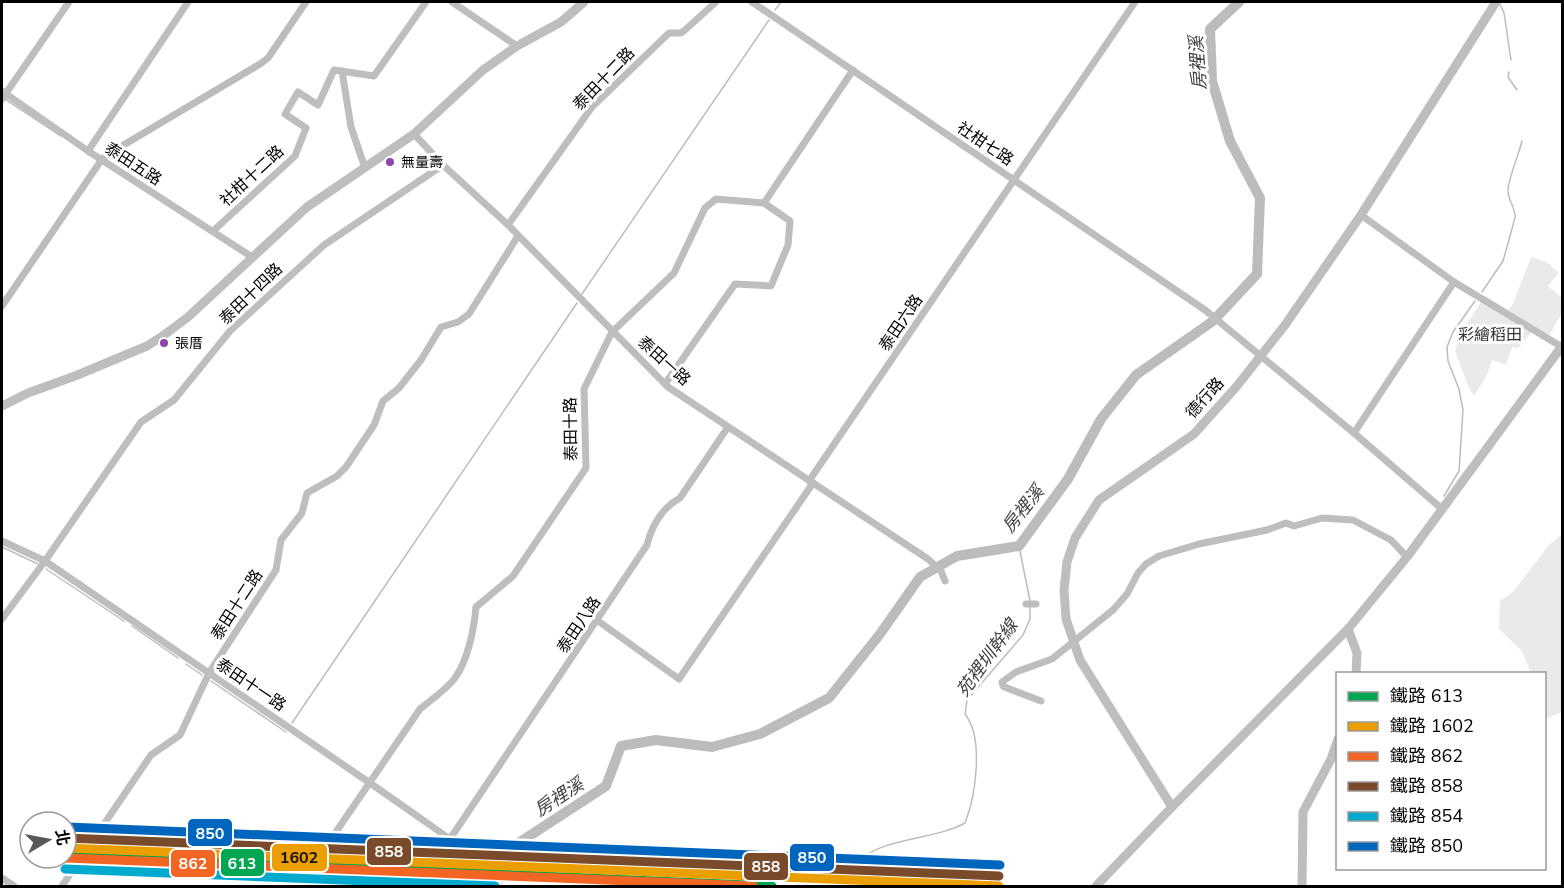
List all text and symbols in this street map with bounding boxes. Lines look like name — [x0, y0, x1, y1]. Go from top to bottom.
water label: 房裡溪 — [1184, 32, 1212, 91]
street label: 泰田十二路 — [568, 43, 640, 115]
street label: 社柑七路 — [952, 117, 1018, 171]
street label: 泰田五路 — [100, 137, 166, 191]
street label: 社柑十二路 — [215, 141, 289, 211]
place label: 無量壽 — [401, 153, 443, 172]
marker: 無量壽 — [384, 156, 396, 168]
street label: 泰田十四路 — [215, 258, 287, 330]
street label: 泰田六路 — [874, 290, 928, 356]
park label: 彩繪稻田 — [1458, 324, 1522, 346]
street label: 泰田一路 — [633, 331, 695, 391]
place label: 張厝 — [175, 334, 203, 353]
marker: 張厝 — [158, 337, 170, 349]
street label: 德行路 — [1181, 373, 1229, 423]
street label: 泰田十路 — [559, 397, 583, 461]
water label: 房裡溪 — [997, 478, 1051, 538]
street label: 泰田十二路 — [206, 565, 268, 645]
street label: 泰田八路 — [552, 592, 606, 658]
water label: 苑裡圳幹線 — [951, 613, 1024, 701]
street label: 泰田十一路 — [212, 654, 290, 716]
legend — [1336, 672, 1546, 870]
text: 鐵路 613 — [1390, 684, 1463, 708]
text: 鐵路 1602 — [1390, 714, 1474, 738]
text: 鐵路 862 — [1390, 744, 1463, 768]
water label: 房裡溪 — [530, 771, 591, 822]
text: 鐵路 858 — [1390, 774, 1463, 798]
text: 鐵路 854 — [1390, 804, 1463, 828]
north arrow — [18, 810, 78, 870]
line badge: 850 — [187, 818, 233, 847]
text: 850 — [196, 823, 224, 845]
text: 北 — [50, 828, 74, 847]
text: 鐵路 850 — [1390, 834, 1463, 858]
line badge: 858 — [366, 837, 412, 866]
text: 858 — [375, 841, 403, 863]
line badge: 1602 — [271, 843, 328, 872]
line badge: 850 — [789, 843, 835, 872]
text: 1602 — [280, 847, 318, 869]
text: 850 — [798, 847, 826, 869]
line badge: 613 — [220, 848, 265, 877]
line badge: 862 — [170, 849, 216, 878]
line badge: 858 — [743, 852, 789, 881]
text: 862 — [179, 853, 207, 875]
text: 613 — [228, 853, 256, 875]
text: 858 — [752, 856, 780, 878]

